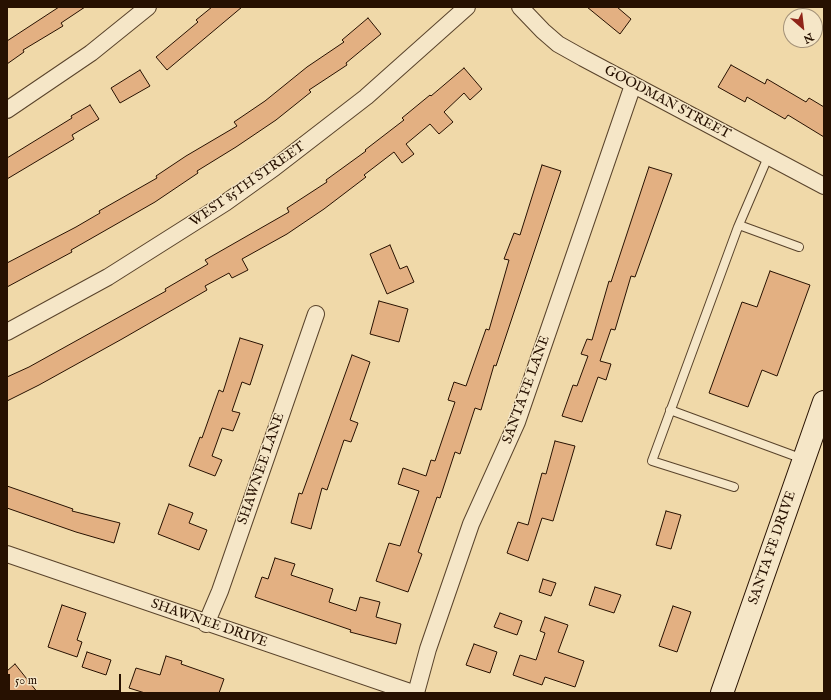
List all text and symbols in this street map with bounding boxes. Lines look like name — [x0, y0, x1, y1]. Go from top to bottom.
north arrow — [783, 8, 823, 48]
text: N — [801, 29, 816, 46]
street label: GOODMAN STREET — [601, 63, 733, 143]
street label: WEST 85TH STREET — [187, 139, 309, 231]
street label: SANTA FE LANE — [500, 334, 554, 446]
street label: SHAWNEE LANE — [235, 411, 289, 527]
street label: SANTA FE DRIVE — [746, 489, 800, 607]
street label: SHAWNEE DRIVE — [148, 596, 270, 652]
scale bar — [10, 666, 123, 692]
text: 50 m — [15, 673, 37, 688]

